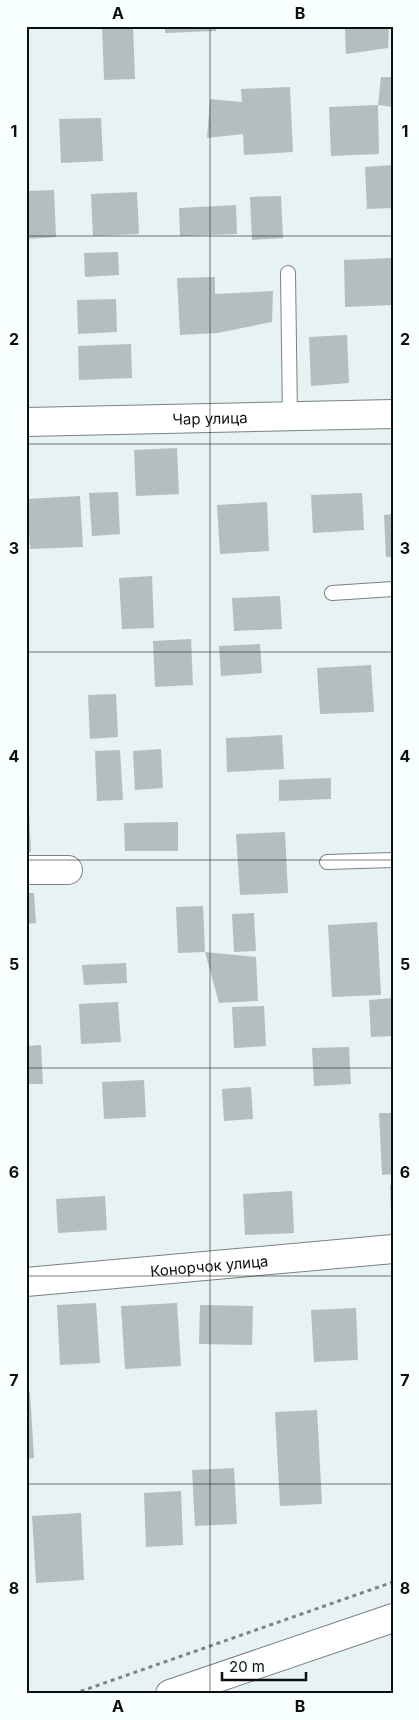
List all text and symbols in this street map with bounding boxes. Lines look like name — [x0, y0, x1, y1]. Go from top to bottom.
text: A — [112, 3, 124, 23]
text: B — [295, 3, 305, 23]
text: 1 — [11, 121, 17, 141]
text: 1 — [402, 121, 408, 141]
text: 2 — [9, 329, 19, 349]
text: 2 — [400, 329, 410, 349]
street label: Чар улица — [172, 408, 248, 428]
text: 3 — [9, 538, 19, 558]
text: 3 — [400, 538, 410, 558]
text: 4 — [9, 746, 20, 766]
text: 4 — [400, 746, 411, 766]
text: 5 — [9, 954, 19, 974]
text: 5 — [400, 954, 410, 974]
text: 6 — [9, 1162, 19, 1182]
text: 6 — [400, 1162, 410, 1182]
street label: Конорчок улица — [149, 1251, 269, 1280]
text: 7 — [9, 1370, 19, 1390]
text: 7 — [400, 1370, 410, 1390]
text: 8 — [9, 1578, 19, 1598]
text: 8 — [400, 1578, 410, 1598]
scale bar — [222, 1650, 305, 1682]
text: 20 m — [229, 1657, 265, 1676]
text: A — [112, 1696, 124, 1716]
text: B — [295, 1696, 305, 1716]

